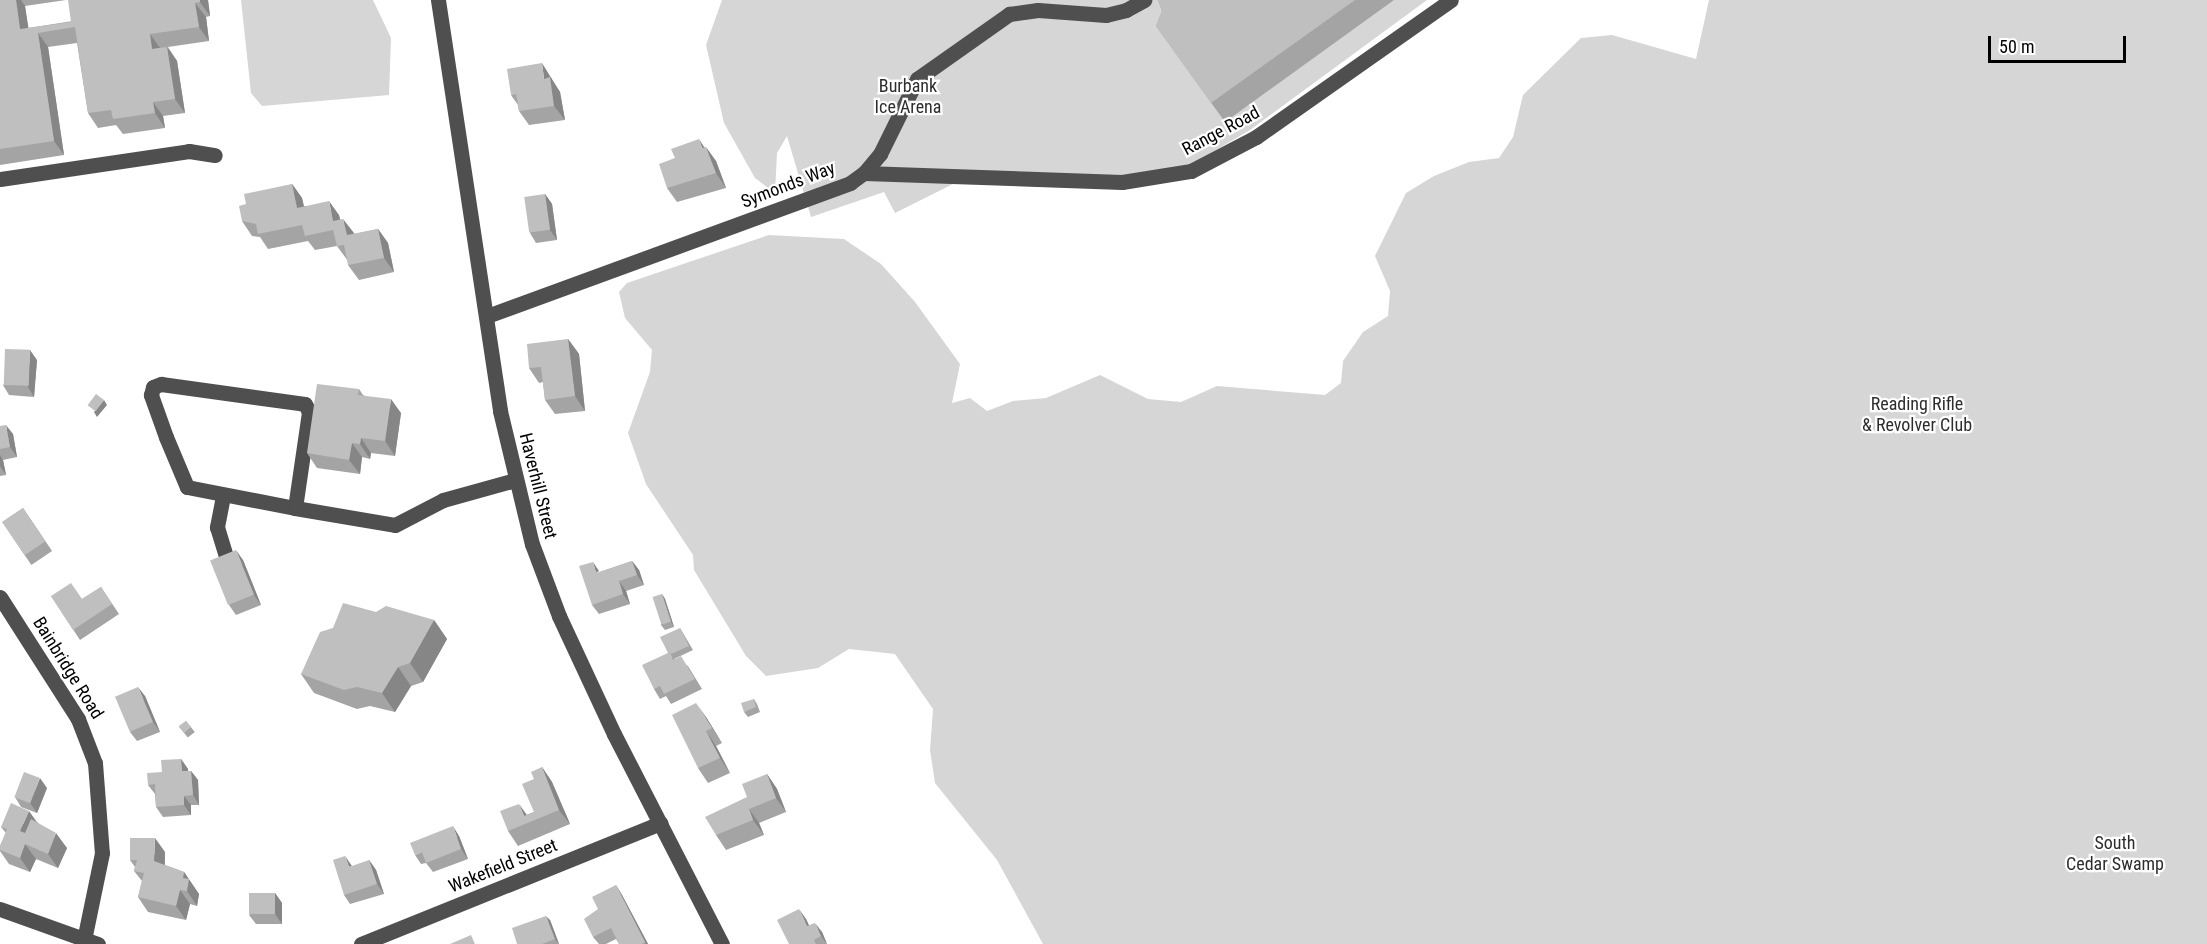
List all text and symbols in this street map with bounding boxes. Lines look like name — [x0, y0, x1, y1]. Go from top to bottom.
scale bar — [1991, 24, 2129, 62]
text: 50 m — [1999, 36, 2034, 57]
park label: Burbank Ice Arena — [875, 76, 941, 118]
street label: Range Road — [1179, 102, 1263, 160]
street label: Symonds Way — [738, 157, 838, 213]
park label: Reading Rifle & Revolver Club — [1862, 394, 1972, 436]
street label: Haverhill Street — [514, 431, 562, 541]
street label: Bainbridge Road — [28, 613, 108, 723]
park label: South Cedar Swamp — [2066, 833, 2164, 876]
street label: Wakefield Street — [446, 834, 560, 898]

